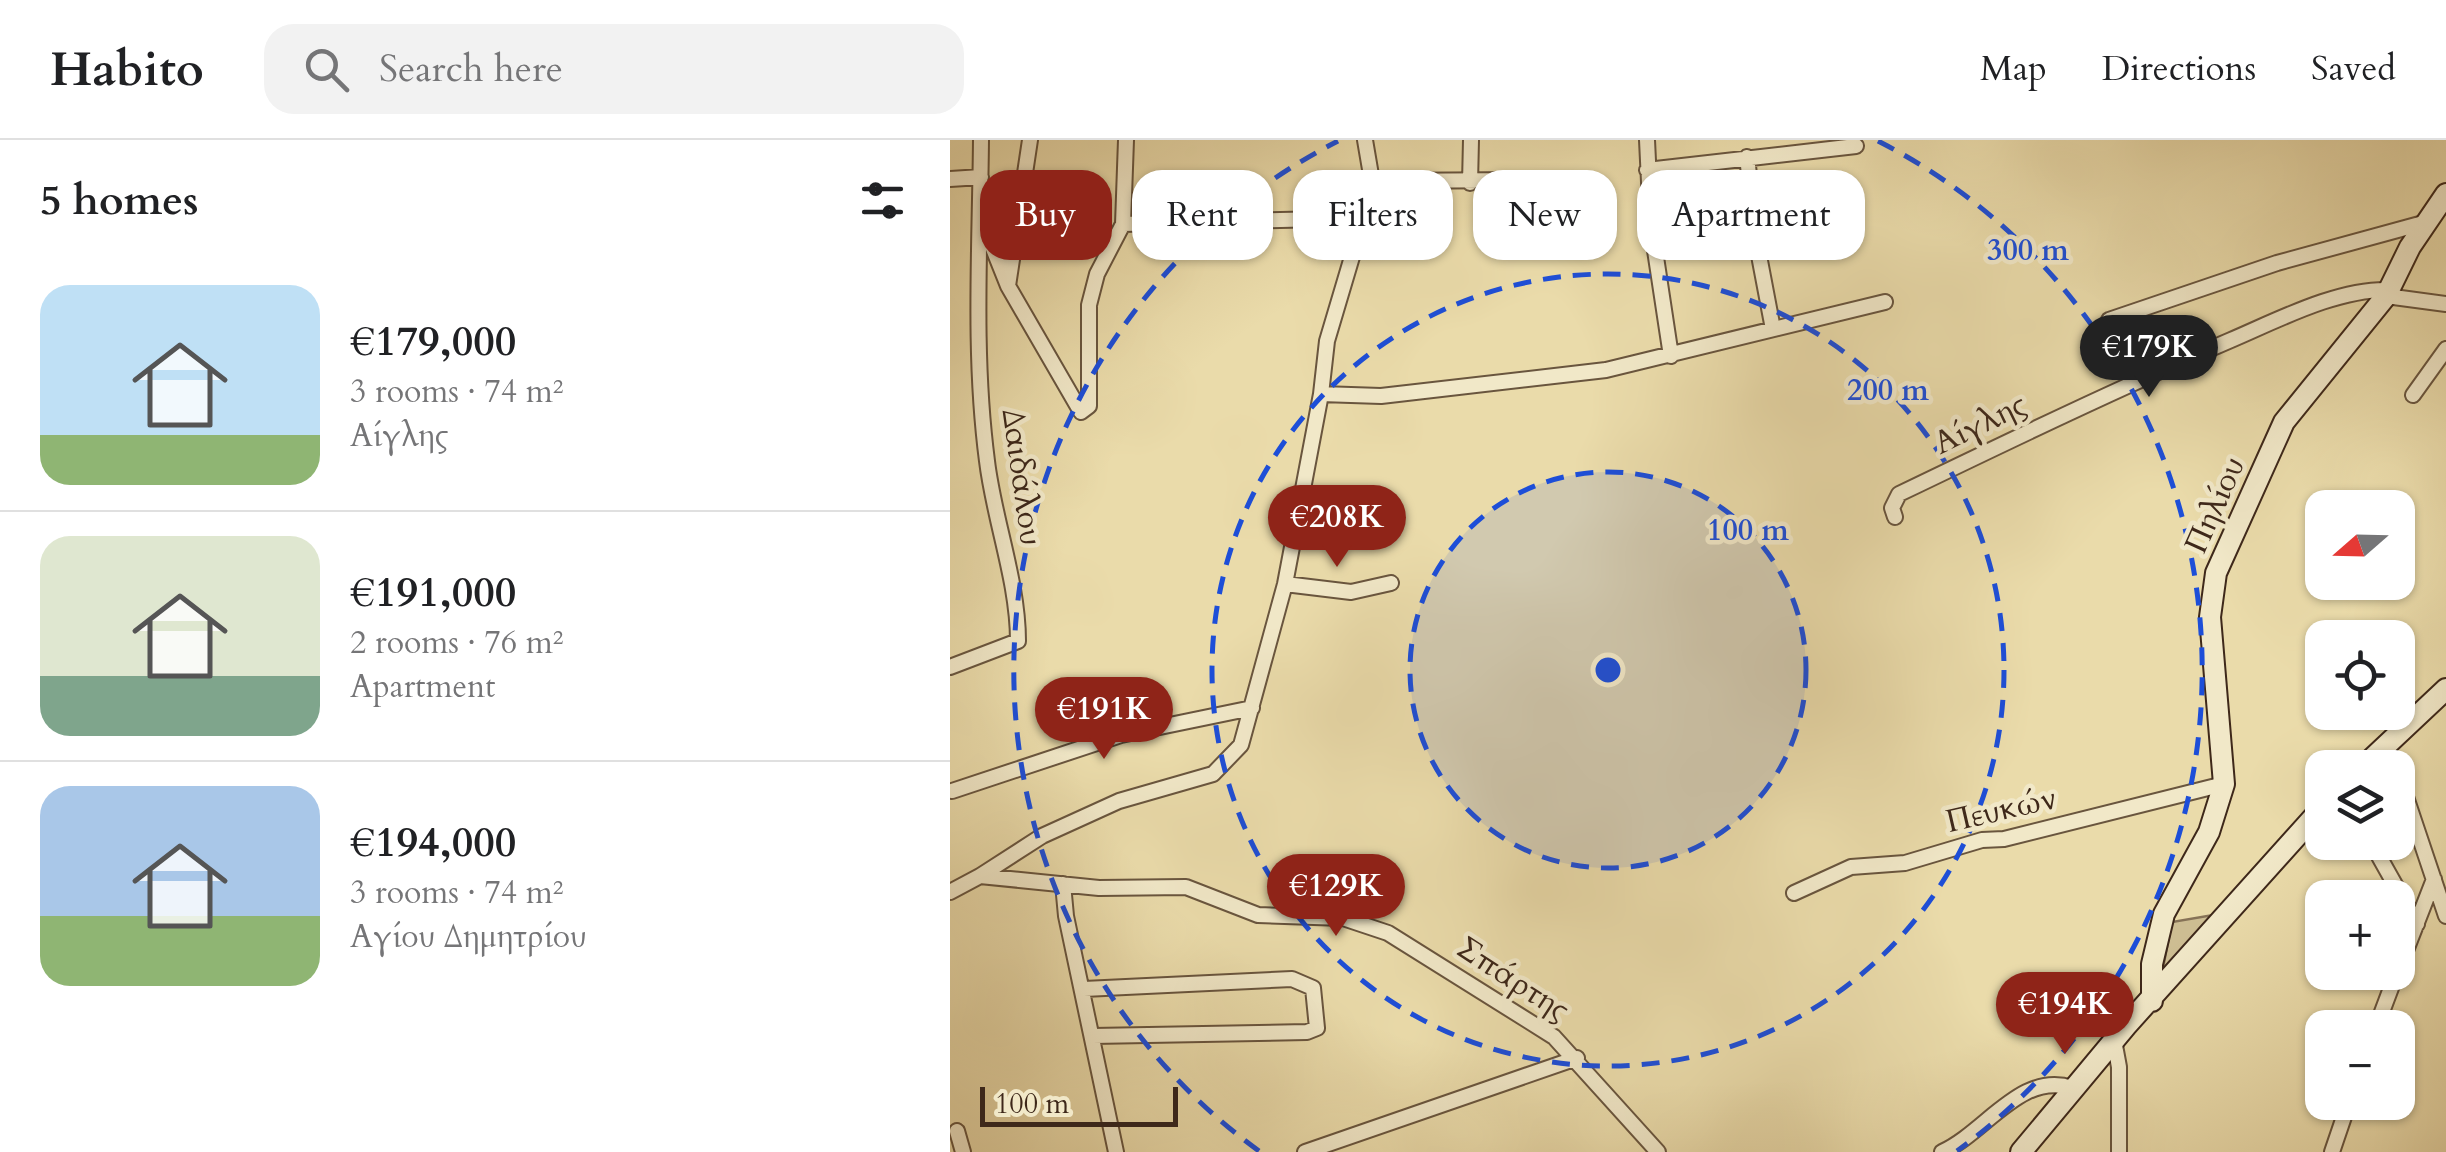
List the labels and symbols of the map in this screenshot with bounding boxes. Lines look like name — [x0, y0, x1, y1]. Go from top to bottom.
text: 300 m — [1987, 230, 2069, 271]
pin: €179K — [2079, 315, 2219, 400]
text: 200 m — [1847, 370, 1929, 411]
street label: Αίγλης — [1926, 383, 2034, 465]
street label: Δαιδάλου — [991, 406, 1053, 548]
street label: Πηλίου — [2174, 450, 2256, 560]
pin: €208K — [1267, 485, 1407, 570]
north arrow — [2305, 490, 2415, 600]
text: 100 m — [1707, 510, 1789, 551]
centre of rings — [1590, 652, 1626, 688]
pin: €191K — [1034, 677, 1174, 762]
street label: Πευκών — [1941, 776, 2061, 844]
pin: €129K — [1266, 854, 1406, 939]
street label: Σπάρτης — [1448, 926, 1578, 1032]
pin: €194K — [1995, 972, 2135, 1057]
scale bar — [980, 1082, 1178, 1126]

